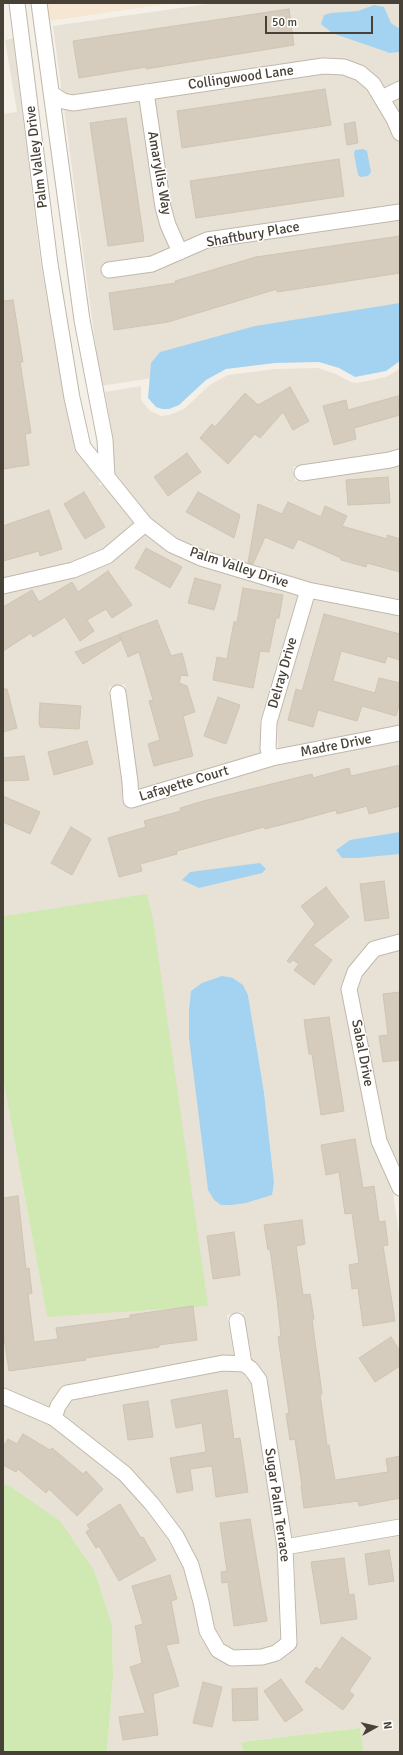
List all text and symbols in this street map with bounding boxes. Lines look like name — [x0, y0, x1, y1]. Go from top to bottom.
scale bar — [267, 8, 375, 34]
text: 50 m — [272, 15, 297, 30]
street label: Collingwood Lane — [187, 62, 295, 94]
street label: Palm Valley Drive — [22, 105, 52, 209]
street label: Amaryllis Way — [143, 130, 175, 216]
street label: Shaftbury Place — [205, 219, 301, 251]
street label: Palm Valley Drive — [187, 544, 291, 592]
street label: Delray Drive — [265, 636, 301, 710]
street label: Madre Drive — [299, 731, 373, 761]
street label: Lafayette Court — [137, 762, 231, 806]
street label: Sabal Drive — [347, 1018, 377, 1088]
street label: Sugar Palm Terrace — [261, 1447, 293, 1563]
north arrow — [355, 1707, 395, 1747]
text: N — [380, 1721, 394, 1730]

